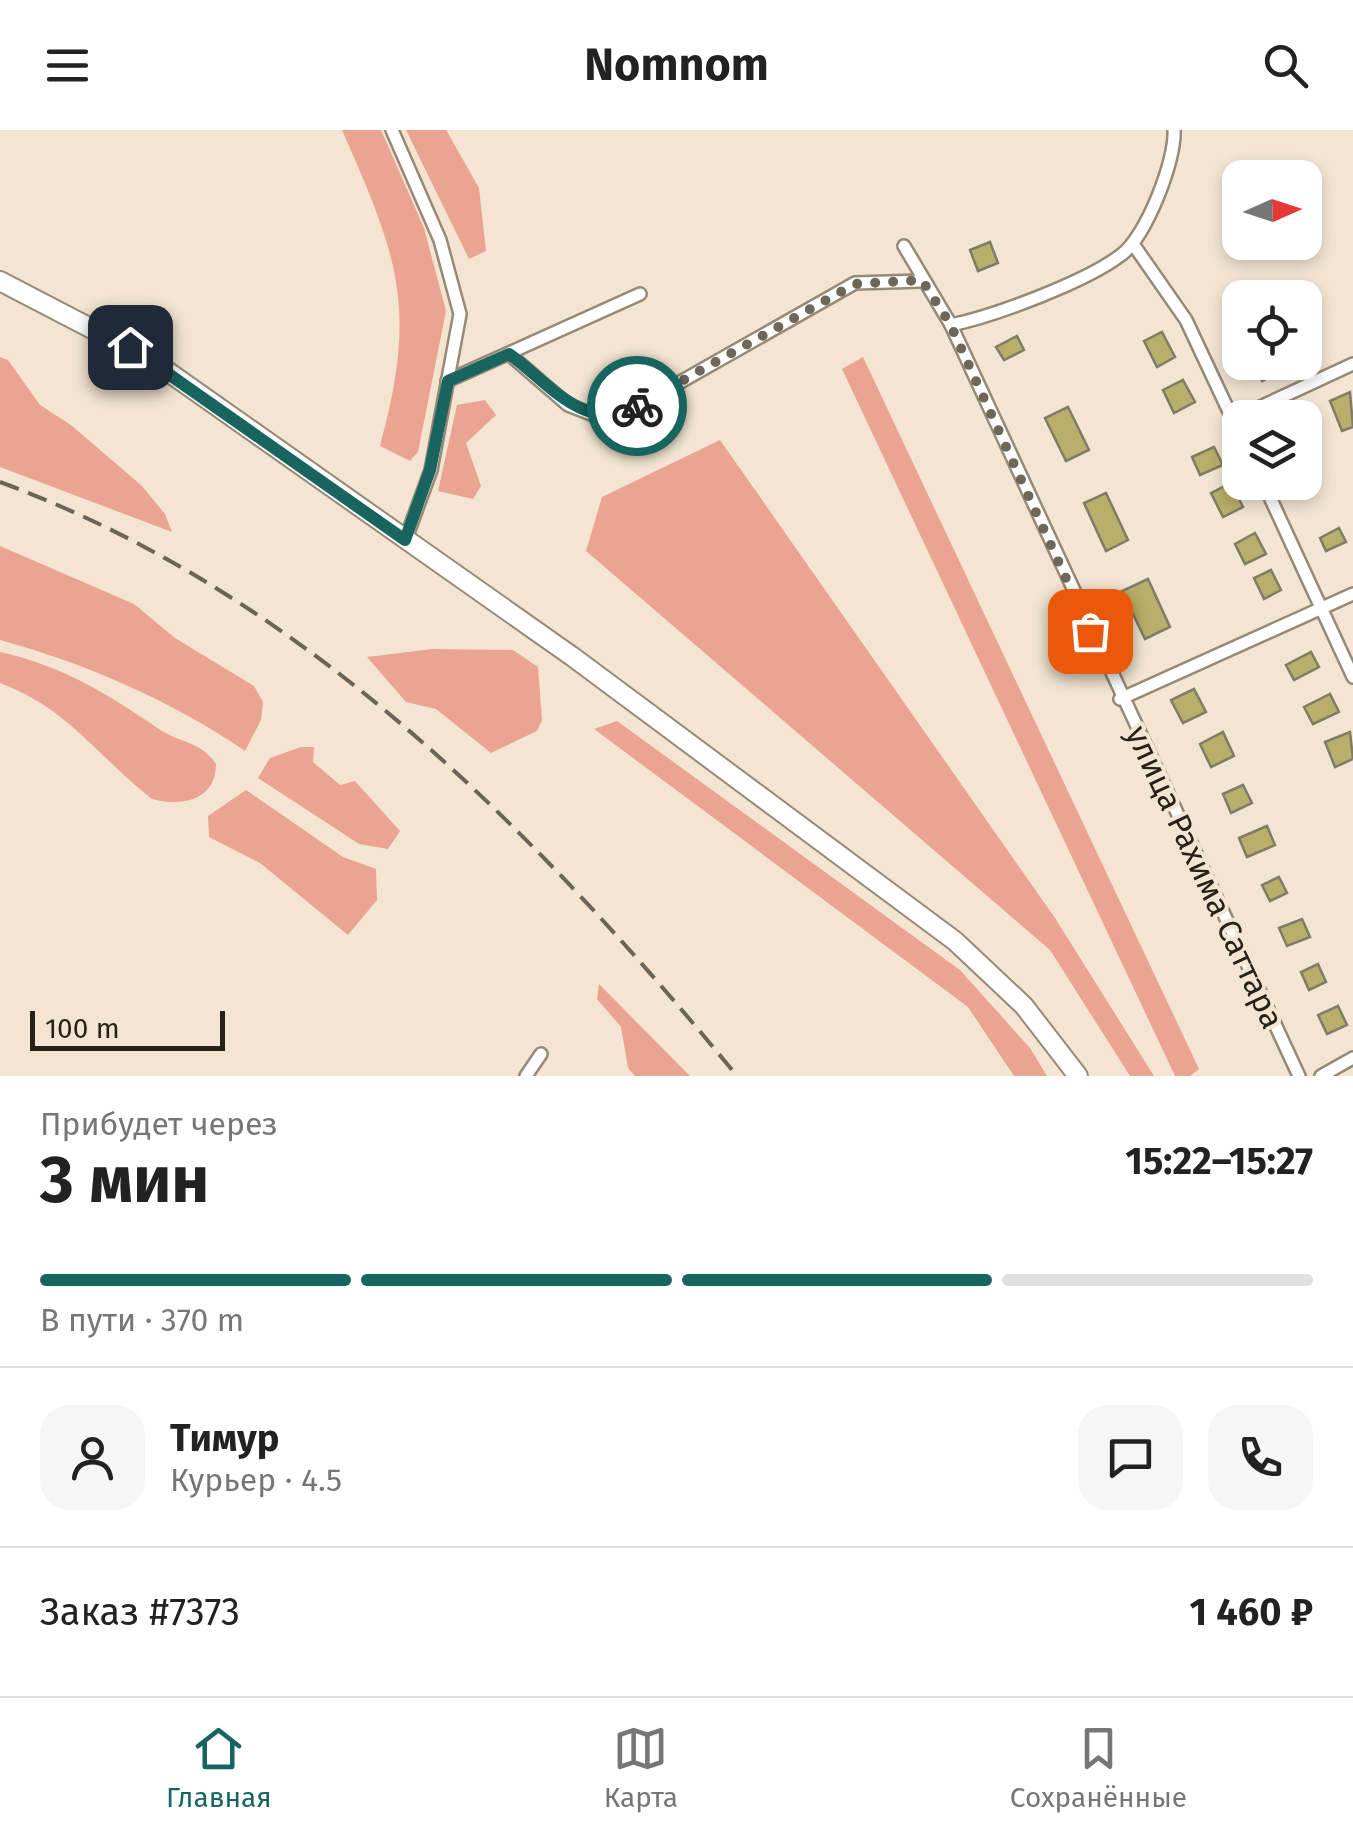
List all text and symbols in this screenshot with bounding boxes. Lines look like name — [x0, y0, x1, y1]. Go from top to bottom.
icon: menu — [40, 38, 95, 93]
text: Nomnom — [584, 38, 769, 92]
icon: search — [1258, 38, 1313, 93]
north arrow — [1222, 160, 1322, 260]
map controls — [1222, 160, 1322, 500]
button: locate — [1222, 280, 1322, 380]
pin — [88, 305, 173, 390]
icon: home — [103, 320, 158, 375]
courier — [587, 356, 687, 456]
icon: bike — [610, 379, 665, 434]
button: layers — [1222, 400, 1322, 500]
pin — [1048, 589, 1133, 674]
icon: bag — [1063, 604, 1118, 659]
street label: улица Рахима Саттара — [1118, 720, 1292, 1034]
scale bar — [30, 1006, 225, 1050]
text: 100 m — [45, 1012, 120, 1045]
text: Прибудет через — [40, 1105, 278, 1143]
text: 15:22–15:27 — [1125, 1138, 1313, 1184]
text: 3 мин — [40, 1141, 209, 1219]
text: В пути · 370 m — [40, 1301, 244, 1339]
button: person — [40, 1405, 145, 1510]
button: chat — [1078, 1405, 1183, 1510]
button: phone — [1208, 1405, 1313, 1510]
text: Тимур — [170, 1415, 279, 1461]
text: Курьер · 4.5 — [170, 1461, 342, 1499]
text: Заказ #7373 — [40, 1589, 240, 1635]
text: 1 460 ₽ — [1190, 1589, 1313, 1635]
tab: Главная — [166, 1721, 272, 1814]
tab: Карта — [604, 1721, 678, 1814]
tab: Сохранённые — [1010, 1721, 1187, 1814]

